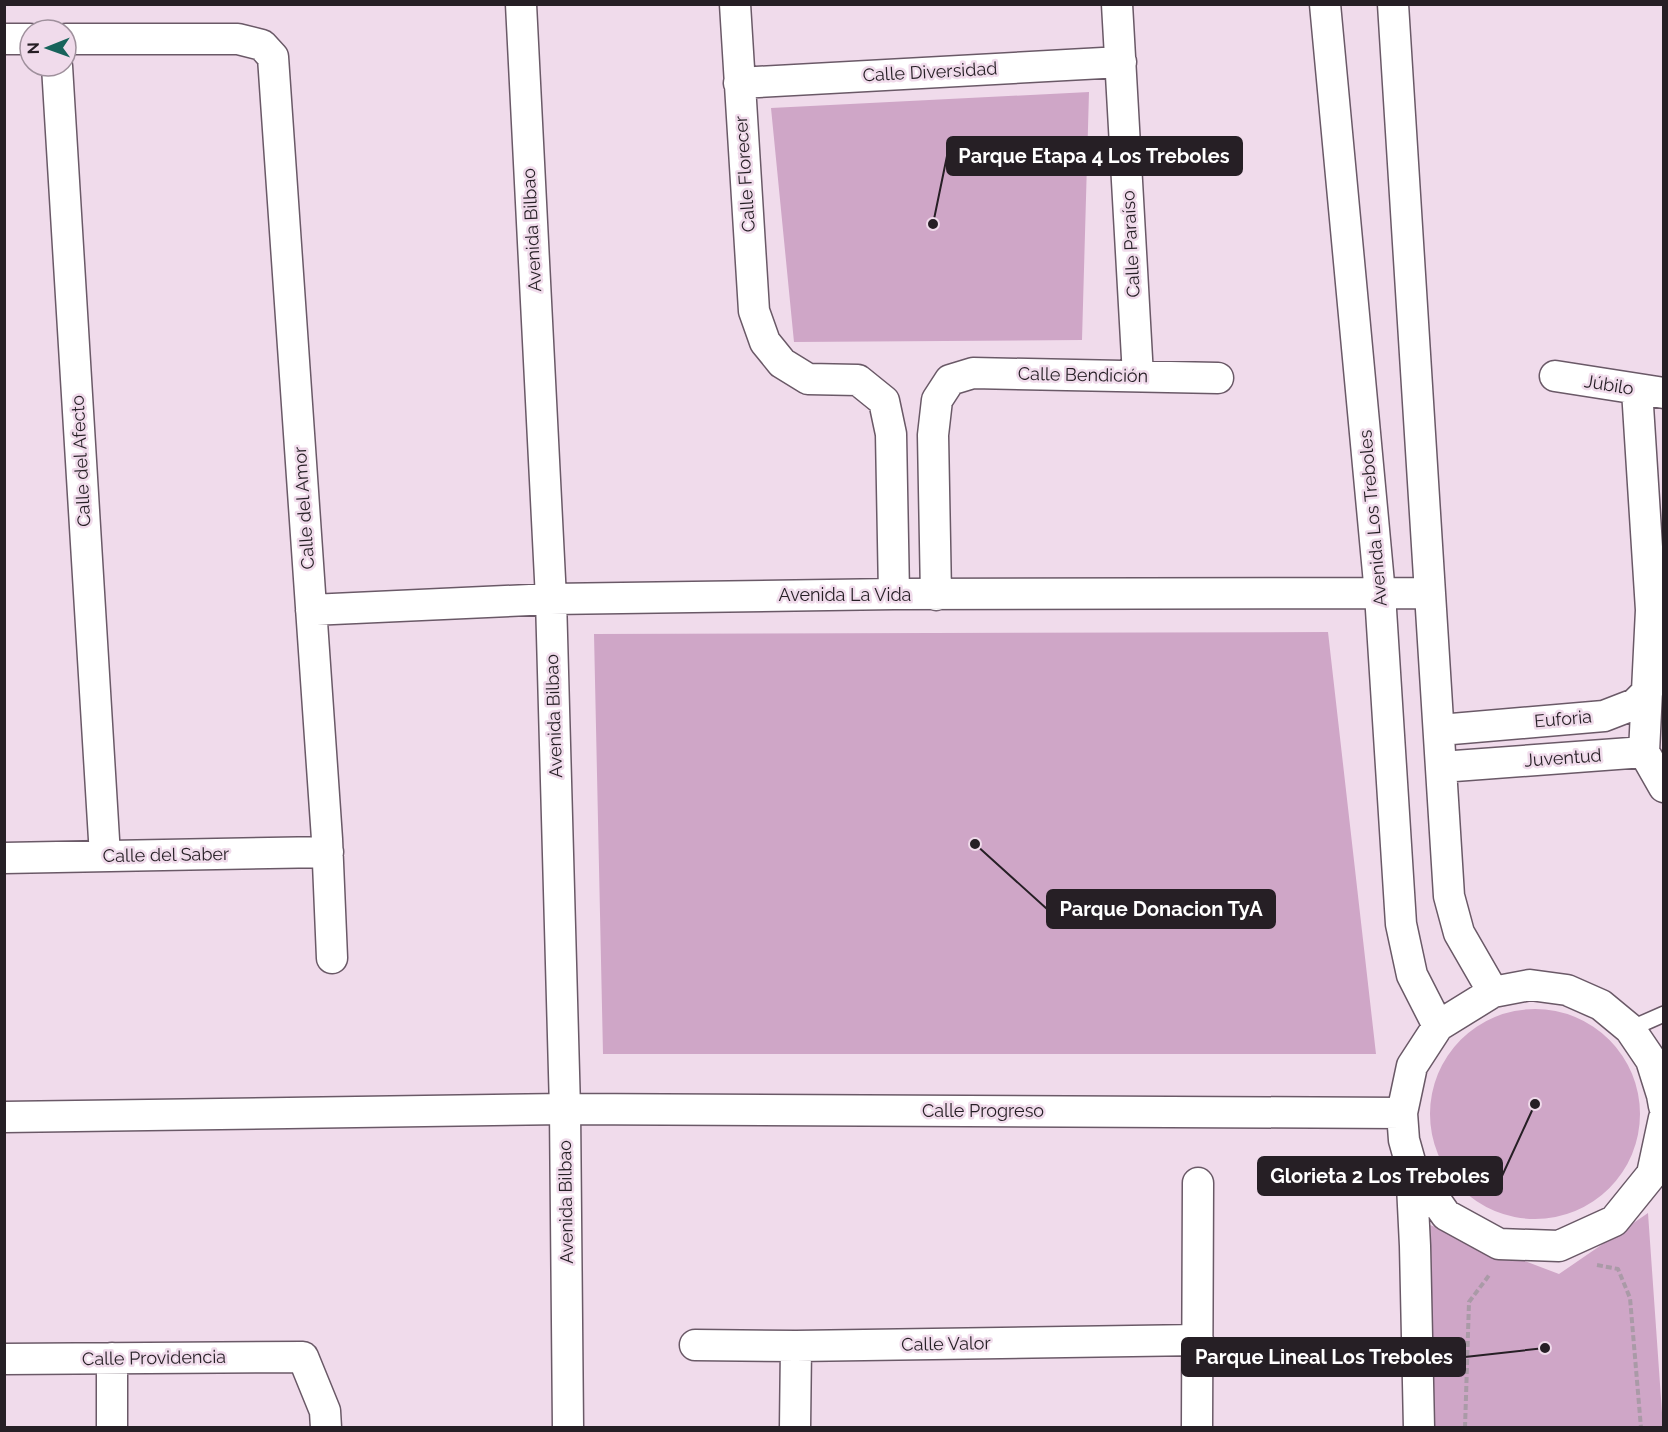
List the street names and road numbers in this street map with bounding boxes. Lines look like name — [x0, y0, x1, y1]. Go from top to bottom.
street label: Calle Diversidad — [862, 57, 998, 86]
street label: Calle Florecer — [730, 114, 759, 233]
street label: Avenida Bilbao — [518, 167, 545, 292]
street label: Calle Paraíso — [1117, 190, 1144, 298]
street label: Calle Bendición — [1018, 363, 1148, 386]
street label: Júbilo — [1583, 370, 1636, 399]
street label: Calle del Afecto — [67, 394, 94, 527]
street label: Avenida Los Treboles — [1354, 429, 1391, 607]
street label: Calle del Amor — [289, 445, 318, 570]
street label: Avenida La Vida — [779, 584, 911, 605]
street label: Avenida Bilbao — [541, 653, 566, 778]
street label: Euforia — [1533, 706, 1593, 731]
street label: Juventud — [1524, 744, 1602, 771]
street label: Calle del Saber — [103, 843, 230, 866]
street label: Calle Progreso — [922, 1100, 1044, 1121]
street label: Avenida Bilbao — [554, 1140, 577, 1264]
street label: Calle Valor — [901, 1332, 992, 1355]
street label: Calle Providencia — [82, 1346, 226, 1369]

